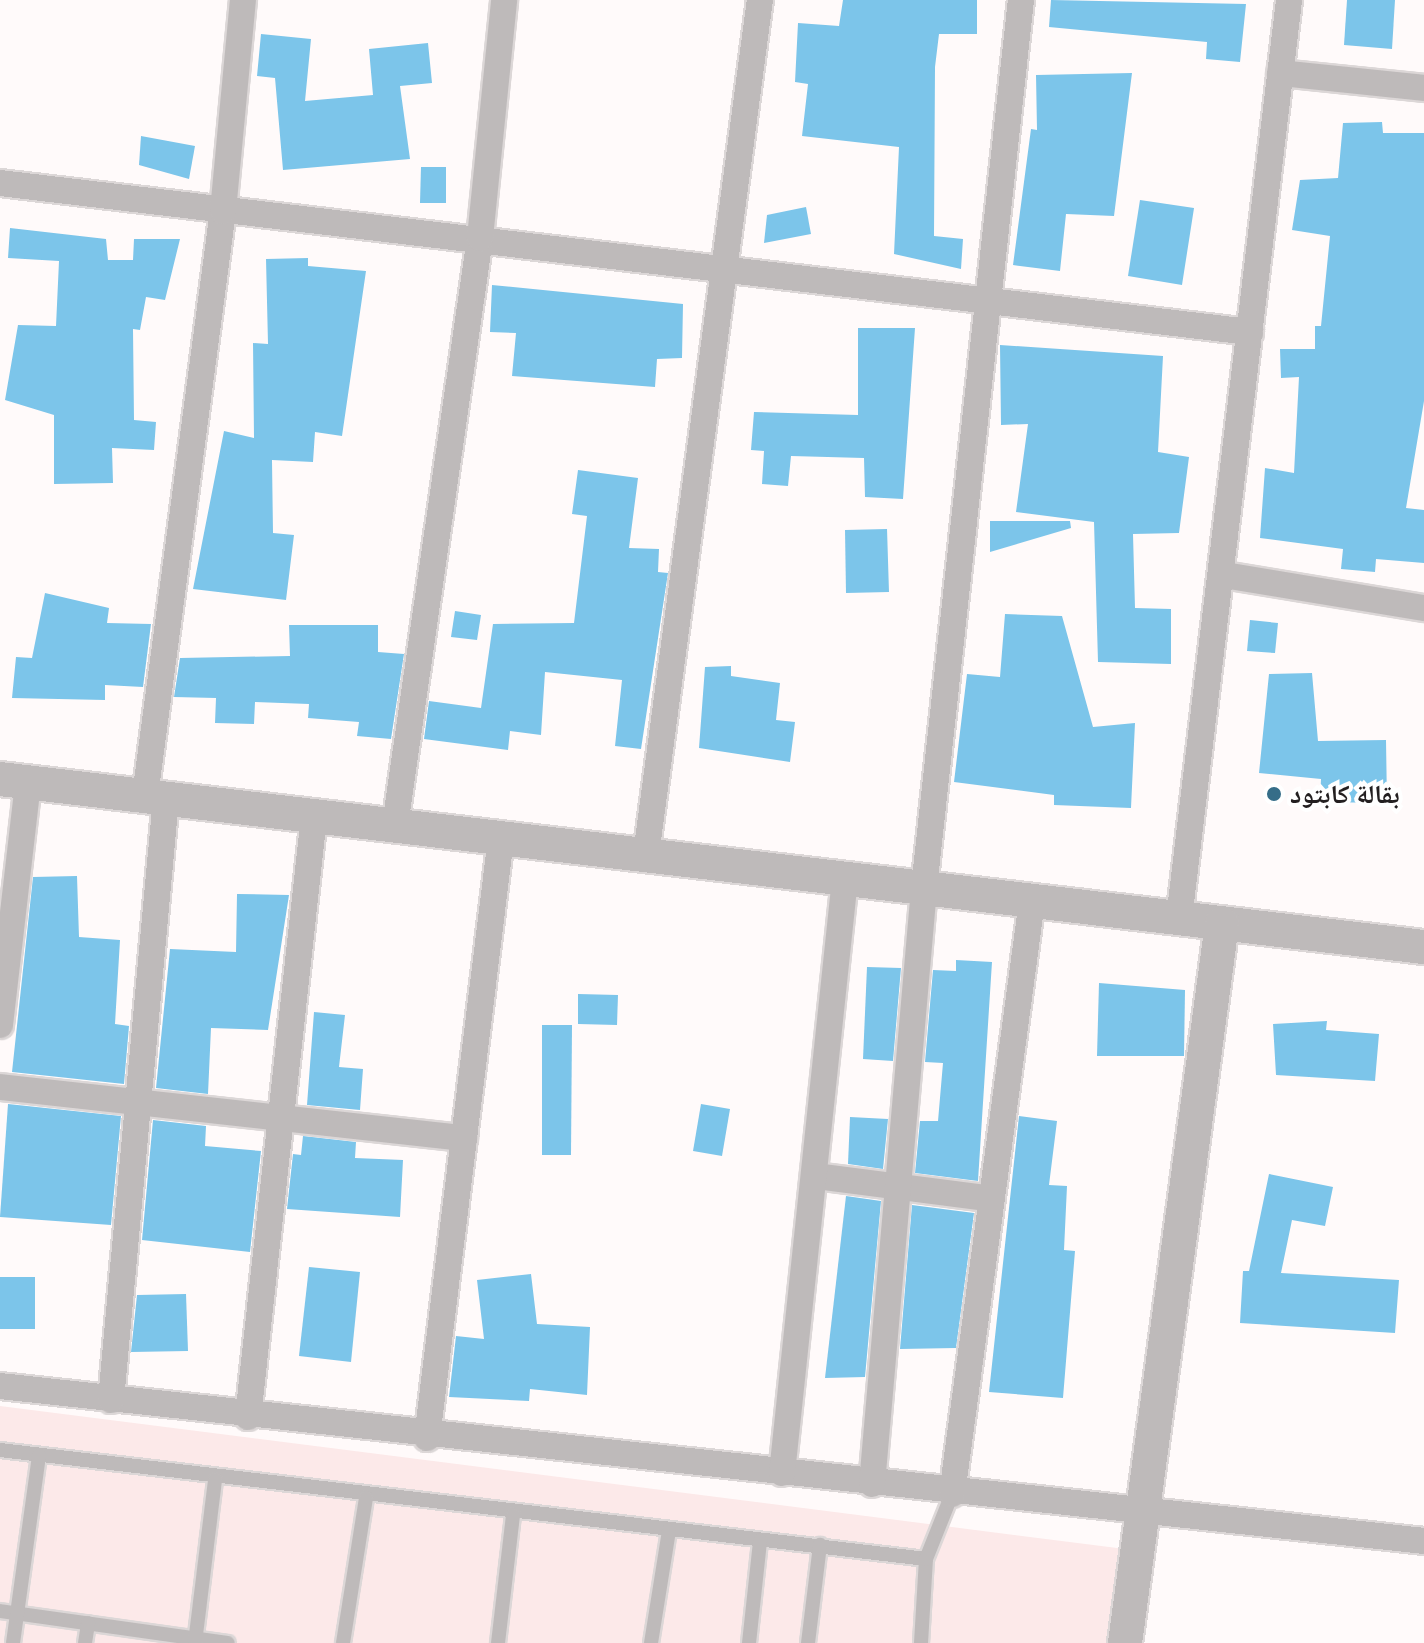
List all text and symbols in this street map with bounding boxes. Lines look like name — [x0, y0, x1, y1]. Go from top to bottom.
place label: بقالة كابتود — [1290, 778, 1400, 810]
marker: بقالة كابتود — [1265, 785, 1283, 803]

